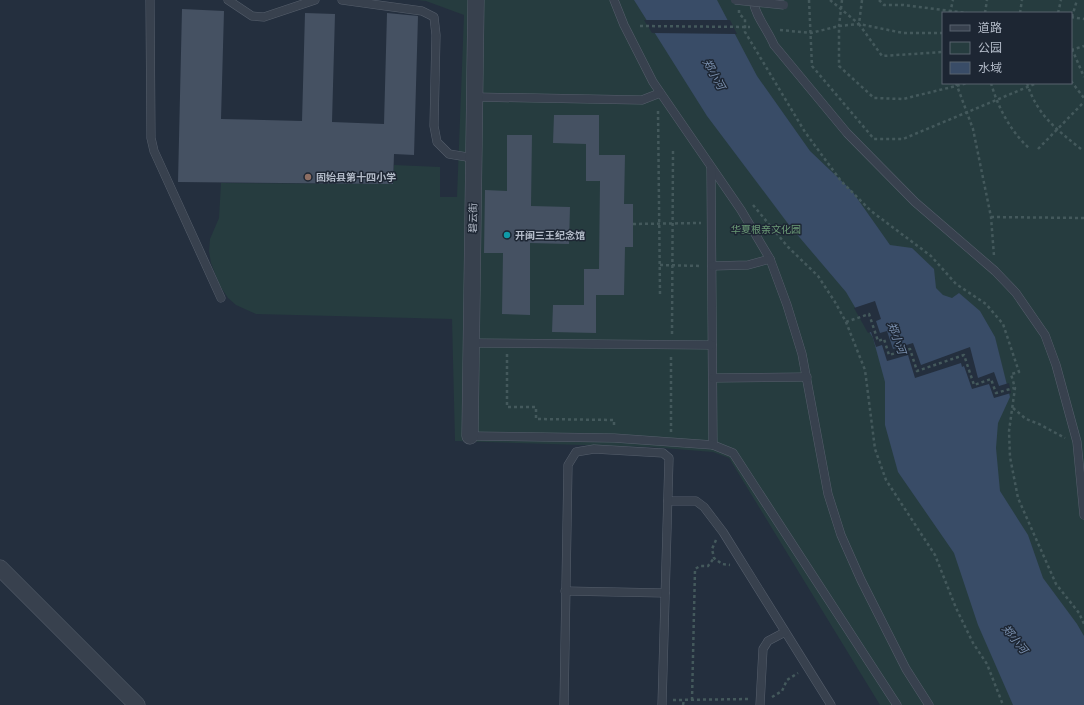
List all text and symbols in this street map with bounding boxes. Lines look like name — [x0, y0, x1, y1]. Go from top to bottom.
legend — [942, 12, 1072, 84]
text: 道路 — [978, 21, 1002, 35]
text: 公园 — [978, 41, 1002, 55]
water label: 郑小河 — [701, 57, 728, 93]
text: 水域 — [978, 61, 1002, 75]
place label: 固始县第十四小学 — [316, 171, 396, 183]
marker: 固始县第十四小学 — [303, 172, 313, 182]
street label: 碧云街 — [467, 203, 479, 233]
park label: 华夏根亲文化园 — [731, 224, 801, 235]
marker: 开闽三王纪念馆 — [502, 230, 512, 240]
place label: 开闽三王纪念馆 — [515, 230, 585, 241]
water label: 郑小河 — [886, 320, 909, 357]
water label: 郑小河 — [1000, 622, 1031, 657]

